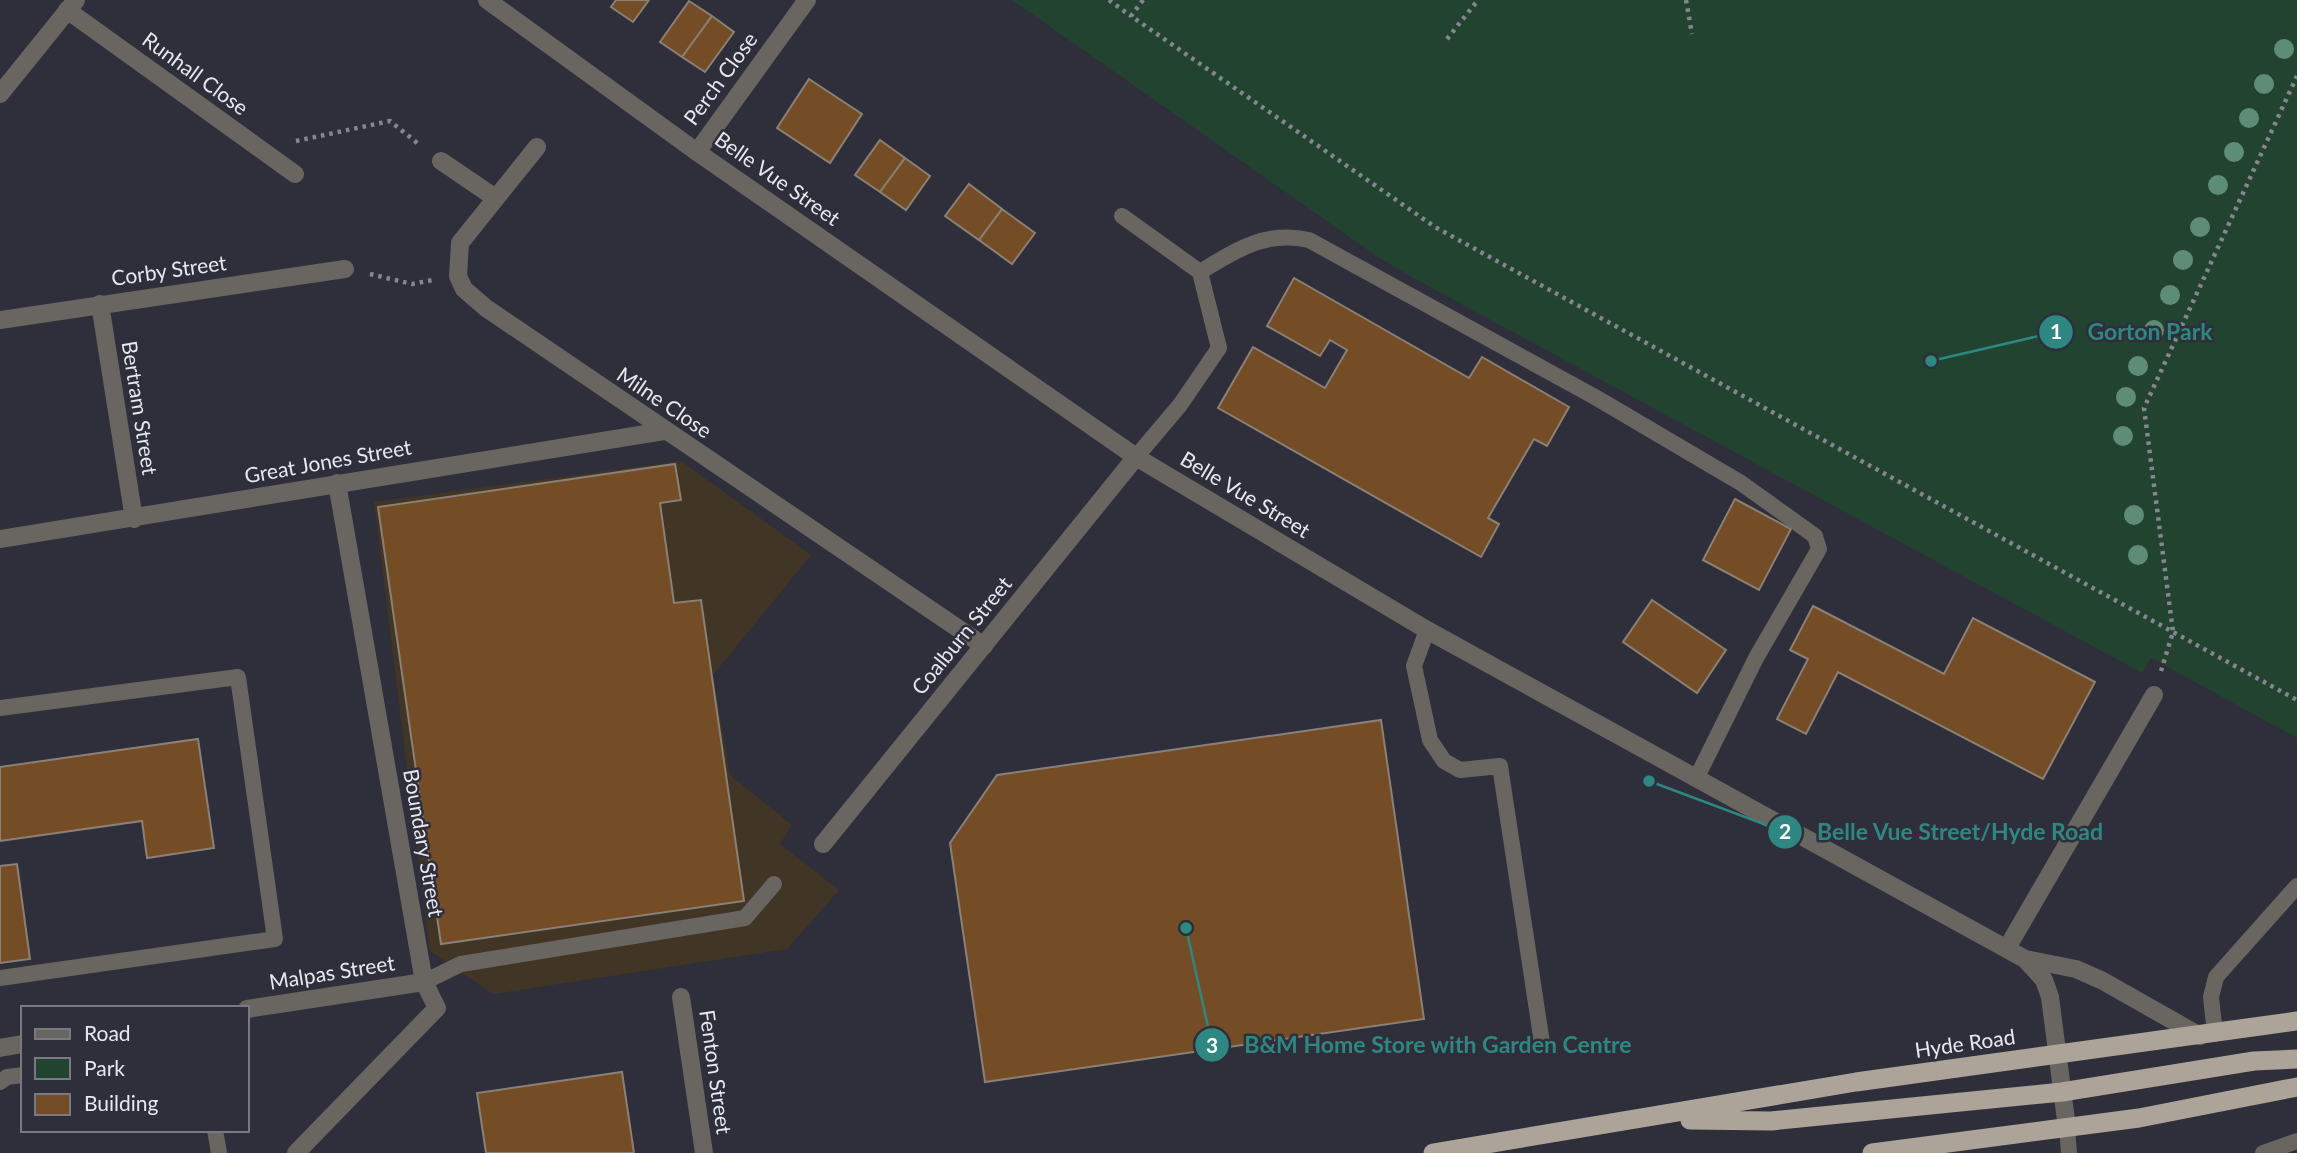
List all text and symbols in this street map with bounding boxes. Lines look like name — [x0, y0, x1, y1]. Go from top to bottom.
street label: Runhall Close — [138, 26, 254, 120]
street label: Perch Close — [678, 27, 762, 129]
street label: Belle Vue Street — [711, 125, 846, 230]
street label: Corby Street — [110, 249, 228, 290]
callout: Gorton Park — [2038, 310, 2226, 354]
text: Gorton Park — [2087, 317, 2213, 345]
text: 1 — [2050, 318, 2062, 343]
street label: Bertram Street — [118, 339, 164, 477]
street label: Milne Close — [613, 361, 717, 442]
street label: Great Jones Street — [242, 433, 414, 488]
street label: Belle Vue Street — [1176, 445, 1315, 542]
street label: Coalburn Street — [906, 571, 1016, 699]
street label: Boundary Street — [399, 767, 450, 919]
callout: Belle Vue Street/Hyde Road — [1768, 810, 2118, 854]
text: Belle Vue Street/Hyde Road — [1817, 817, 2103, 845]
text: 2 — [1779, 818, 1791, 843]
street label: Malpas Street — [267, 949, 397, 994]
legend — [21, 1006, 248, 1132]
street label: Fenton Street — [695, 1008, 738, 1136]
text: Road — [84, 1020, 131, 1045]
callout: B&M Home Store with Garden Centre — [1195, 1023, 1646, 1067]
street label: Hyde Road — [1913, 1023, 2017, 1062]
text: B&M Home Store with Garden Centre — [1244, 1030, 1632, 1058]
text: 3 — [1206, 1032, 1218, 1057]
text: Park — [84, 1055, 125, 1080]
text: Building — [84, 1090, 159, 1115]

